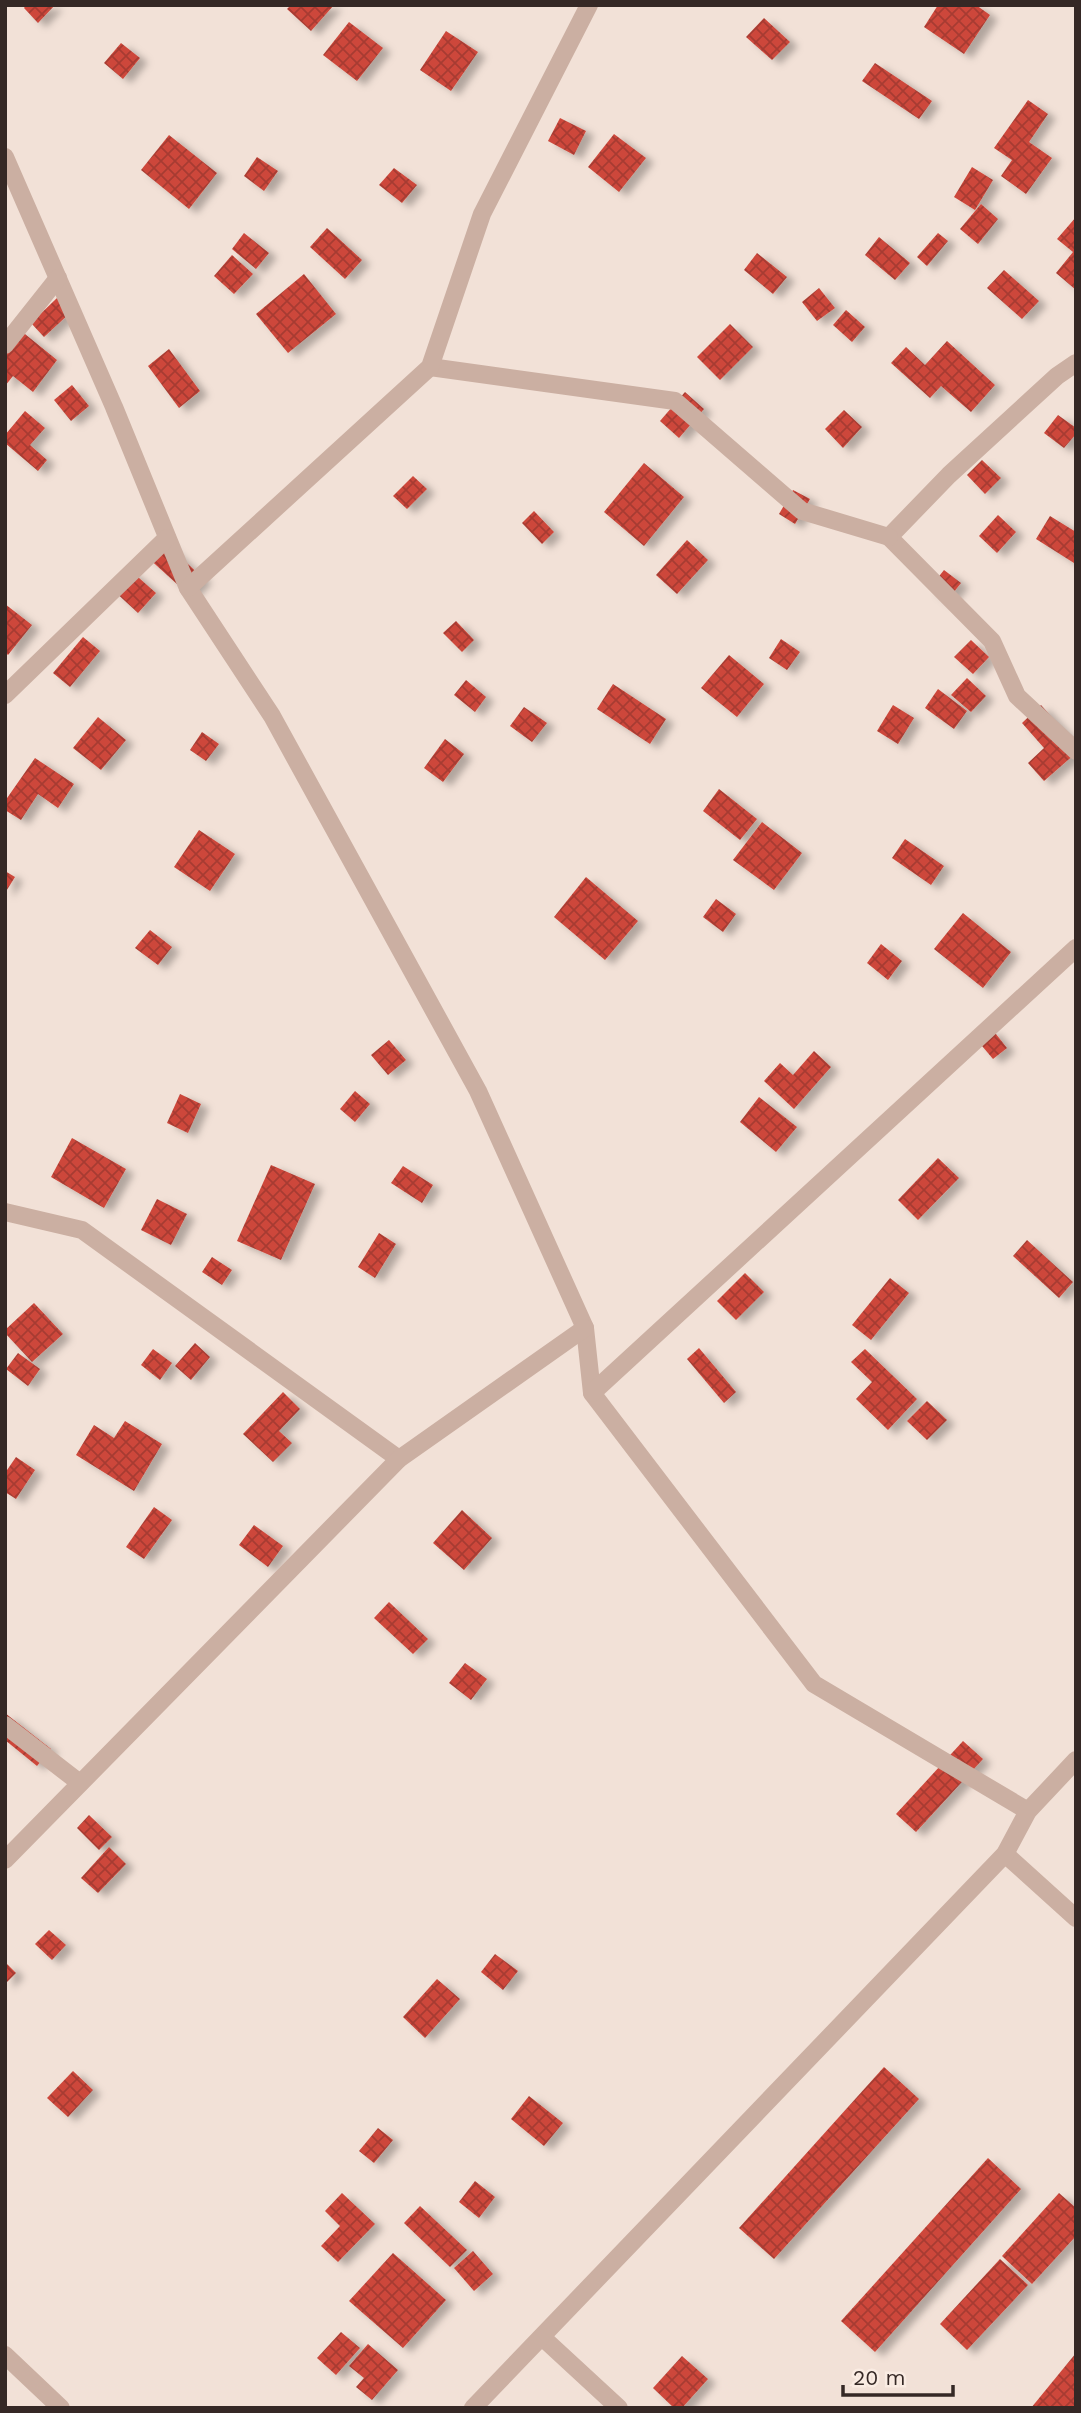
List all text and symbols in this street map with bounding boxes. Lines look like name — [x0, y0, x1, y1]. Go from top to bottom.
scale bar — [843, 2354, 953, 2398]
text: 20 m — [853, 2365, 905, 2390]

